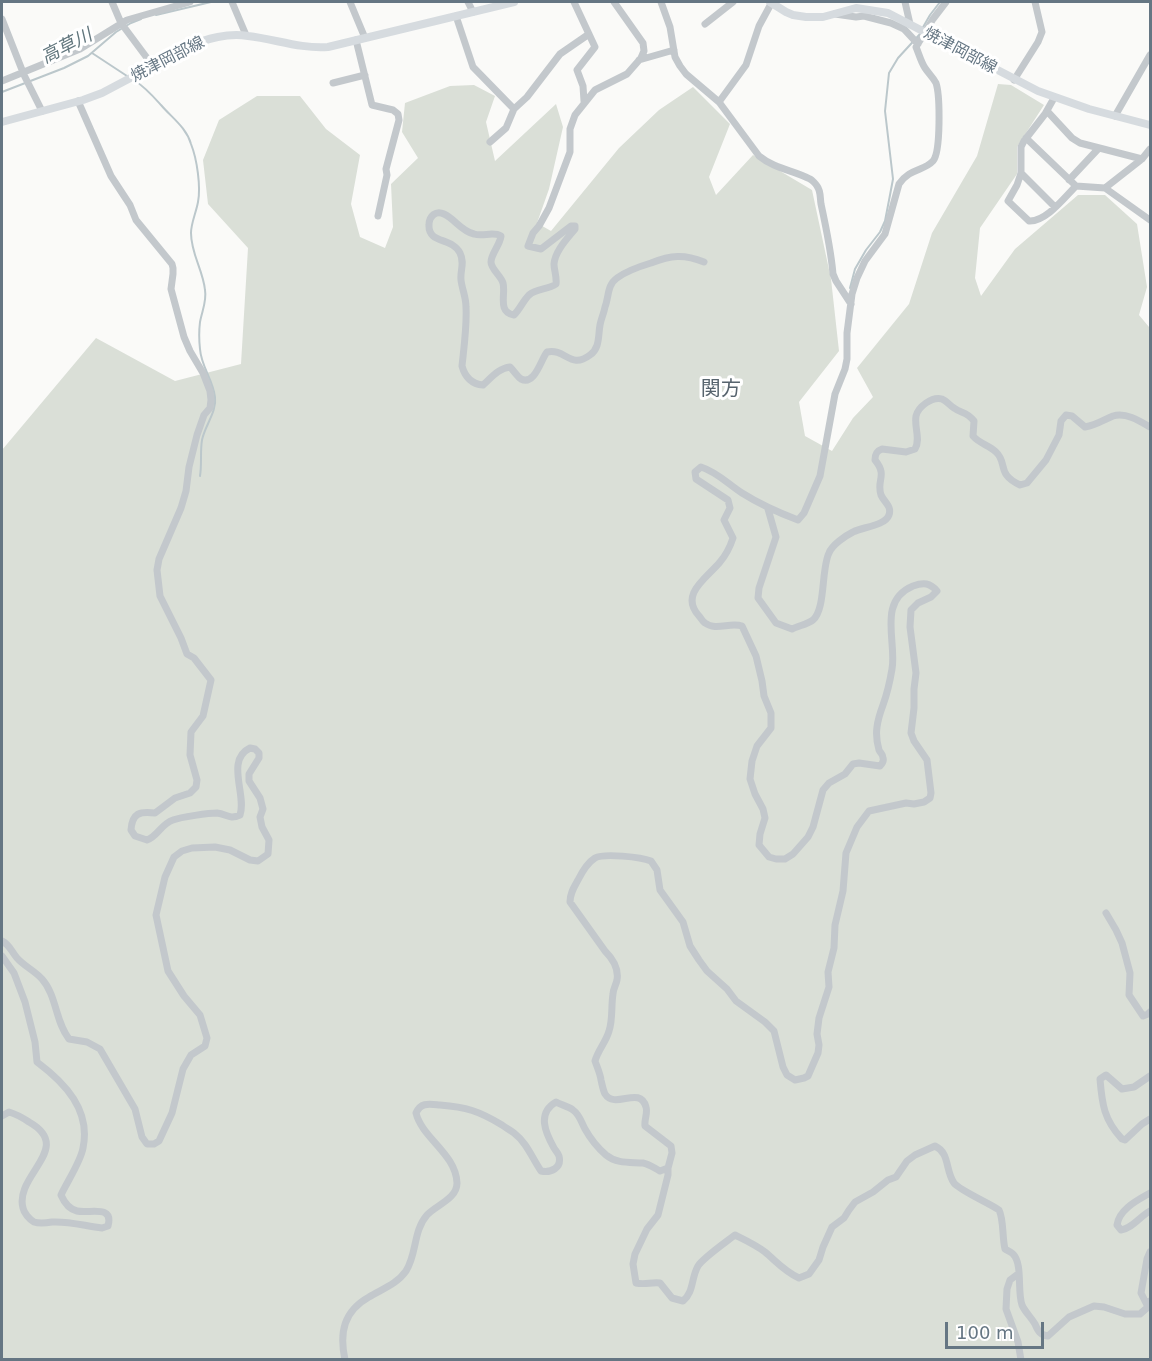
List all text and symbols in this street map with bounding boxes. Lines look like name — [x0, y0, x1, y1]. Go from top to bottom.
street label: 焼津岡部線 — [920, 24, 1000, 78]
water label: 高草川 — [38, 25, 96, 69]
street label: 焼津岡部線 — [128, 33, 208, 87]
district label: 関方 — [701, 378, 741, 402]
scale bar — [948, 1310, 1047, 1348]
text: 100 m — [956, 1322, 1014, 1343]

